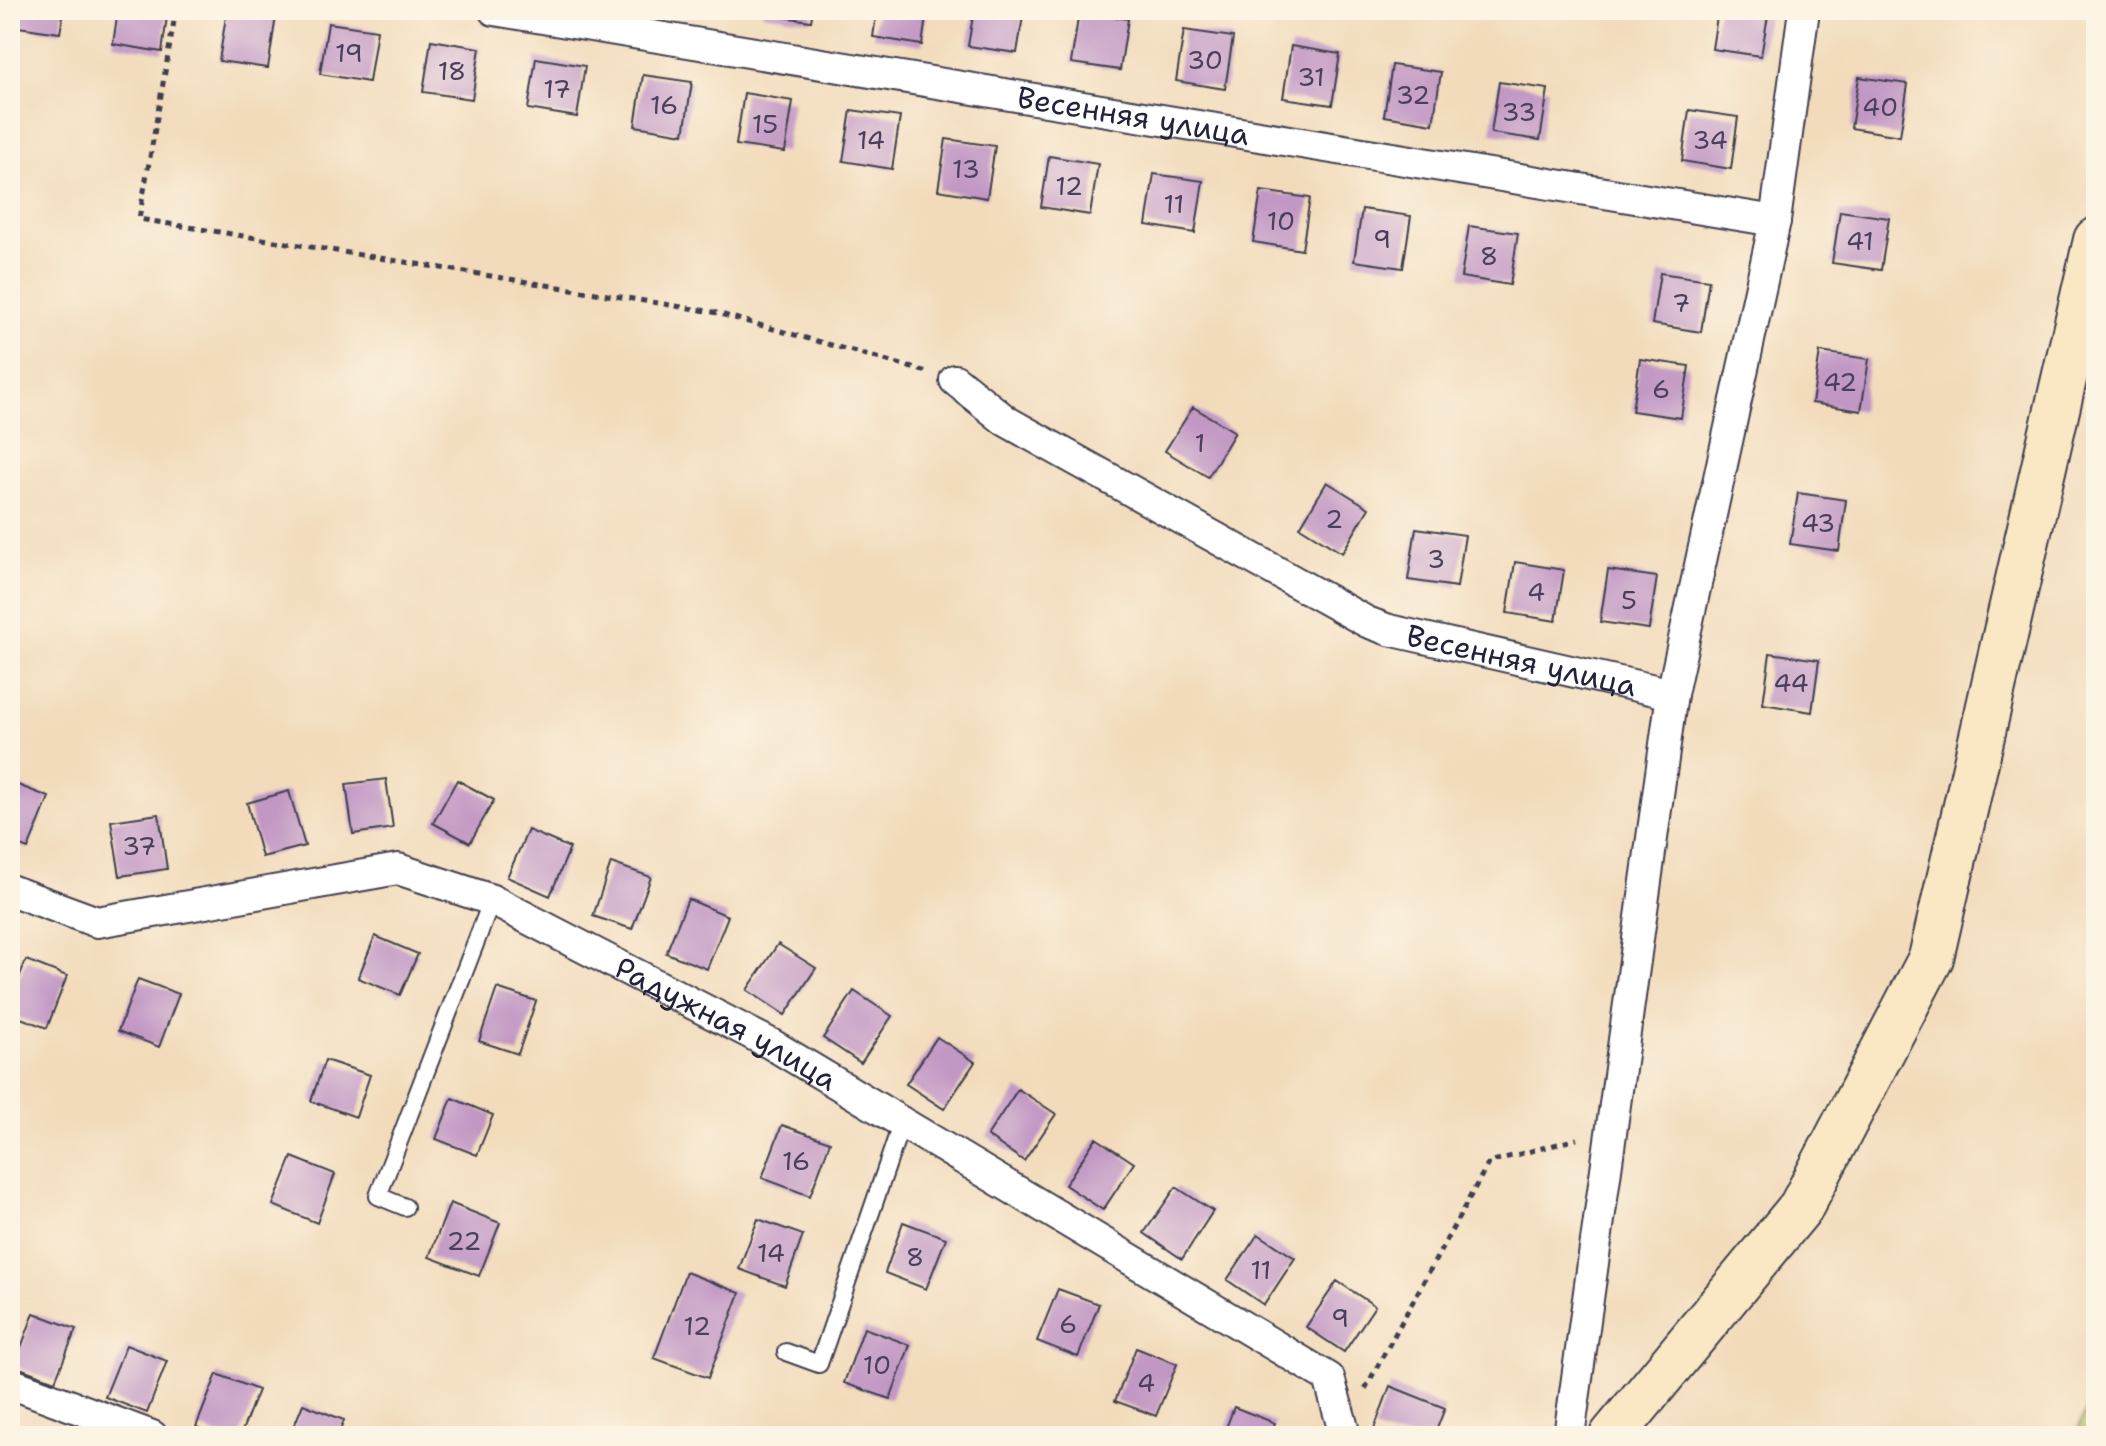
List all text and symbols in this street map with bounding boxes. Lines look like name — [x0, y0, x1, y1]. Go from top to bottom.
house number: 19 — [335, 35, 363, 70]
house number: 30 — [1187, 42, 1223, 77]
house number: 18 — [438, 53, 466, 88]
house number: 31 — [1297, 59, 1325, 94]
house number: 17 — [543, 71, 571, 106]
street label: Весенняя улица — [1014, 76, 1253, 155]
house number: 32 — [1396, 77, 1430, 112]
house number: 16 — [650, 87, 678, 122]
house number: 40 — [1862, 89, 1898, 124]
house number: 33 — [1502, 94, 1536, 129]
house number: 15 — [752, 106, 778, 141]
house number: 14 — [857, 122, 885, 157]
house number: 34 — [1692, 122, 1728, 157]
house number: 13 — [952, 151, 980, 186]
house number: 12 — [1055, 168, 1083, 203]
house number: 11 — [1164, 186, 1184, 221]
house number: 10 — [1267, 203, 1295, 238]
house number: 9 — [1373, 221, 1391, 256]
house number: 41 — [1846, 223, 1874, 258]
house number: 8 — [1480, 238, 1498, 273]
house number: 7 — [1672, 285, 1690, 320]
house number: 42 — [1823, 364, 1857, 399]
house number: 6 — [1652, 371, 1670, 406]
house number: 1 — [1195, 425, 1205, 460]
house number: 2 — [1325, 501, 1343, 536]
house number: 43 — [1801, 505, 1835, 540]
house number: 3 — [1427, 541, 1445, 576]
house number: 4 — [1527, 574, 1545, 609]
house number: 5 — [1621, 582, 1637, 617]
street label: Весенняя улица — [1403, 614, 1641, 706]
house number: 44 — [1773, 665, 1809, 700]
house number: 37 — [122, 828, 156, 863]
street label: Радужная улица — [608, 947, 845, 1100]
house number: 16 — [782, 1143, 810, 1178]
house number: 22 — [446, 1223, 482, 1258]
house number: 14 — [757, 1235, 785, 1270]
house number: 8 — [906, 1239, 924, 1274]
house number: 11 — [1251, 1252, 1271, 1287]
house number: 9 — [1331, 1300, 1349, 1335]
house number: 6 — [1059, 1306, 1077, 1341]
house number: 12 — [683, 1308, 711, 1343]
house number: 10 — [863, 1347, 891, 1382]
house number: 4 — [1137, 1365, 1155, 1400]

